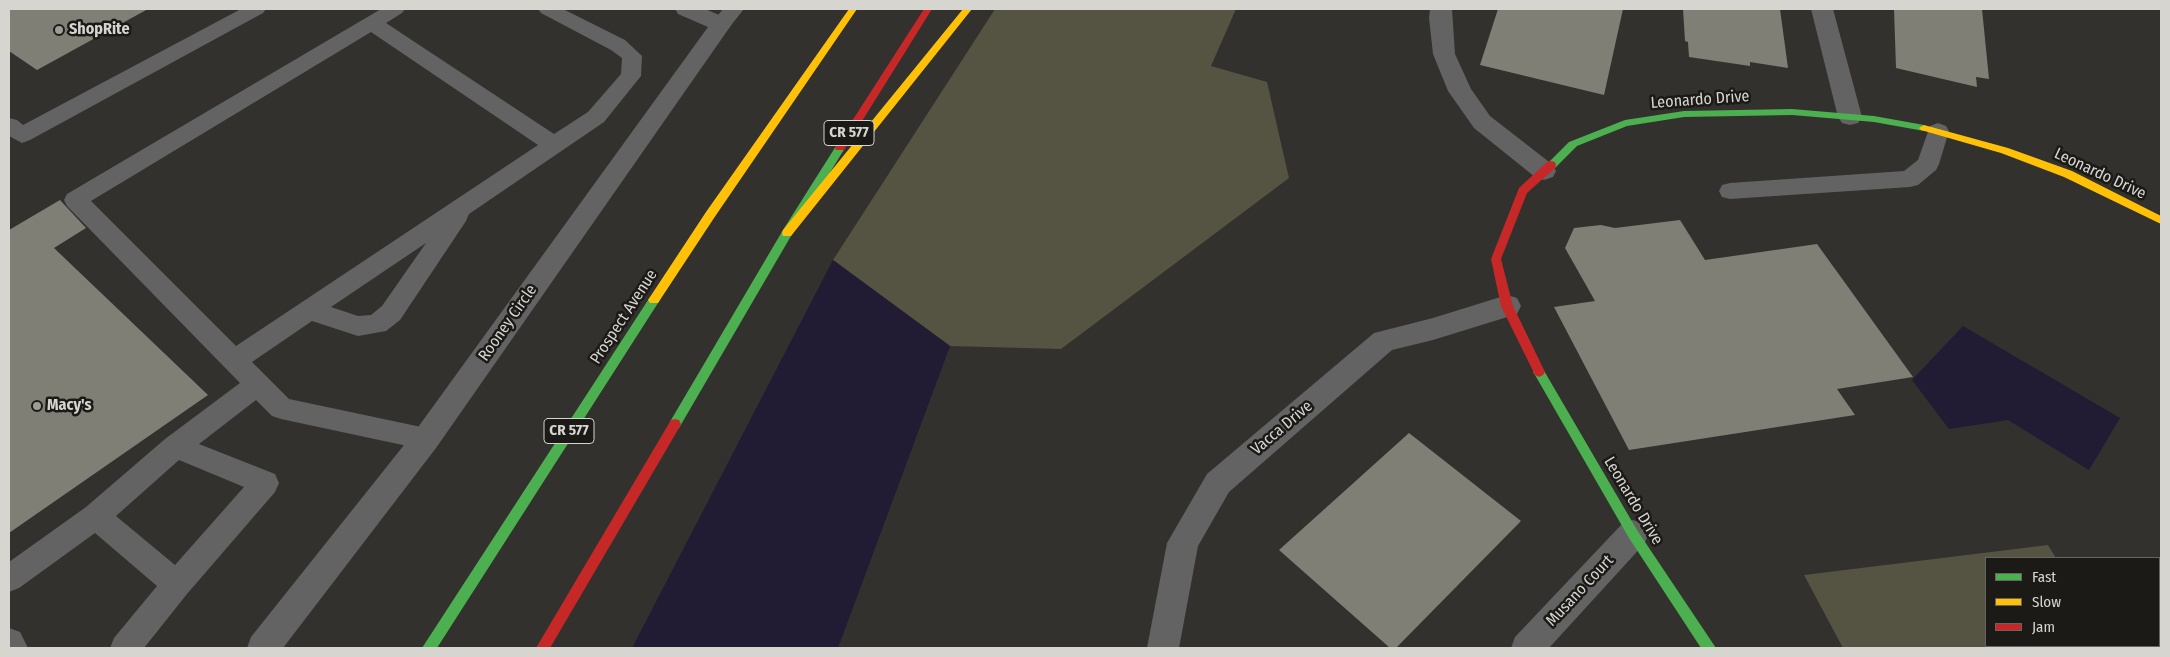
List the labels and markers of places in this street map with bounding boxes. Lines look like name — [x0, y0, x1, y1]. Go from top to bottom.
place label: ShopRite — [69, 20, 130, 40]
marker: ShopRite — [53, 24, 65, 36]
place label: Macy's — [47, 396, 91, 416]
marker: Macy's — [31, 400, 43, 412]

